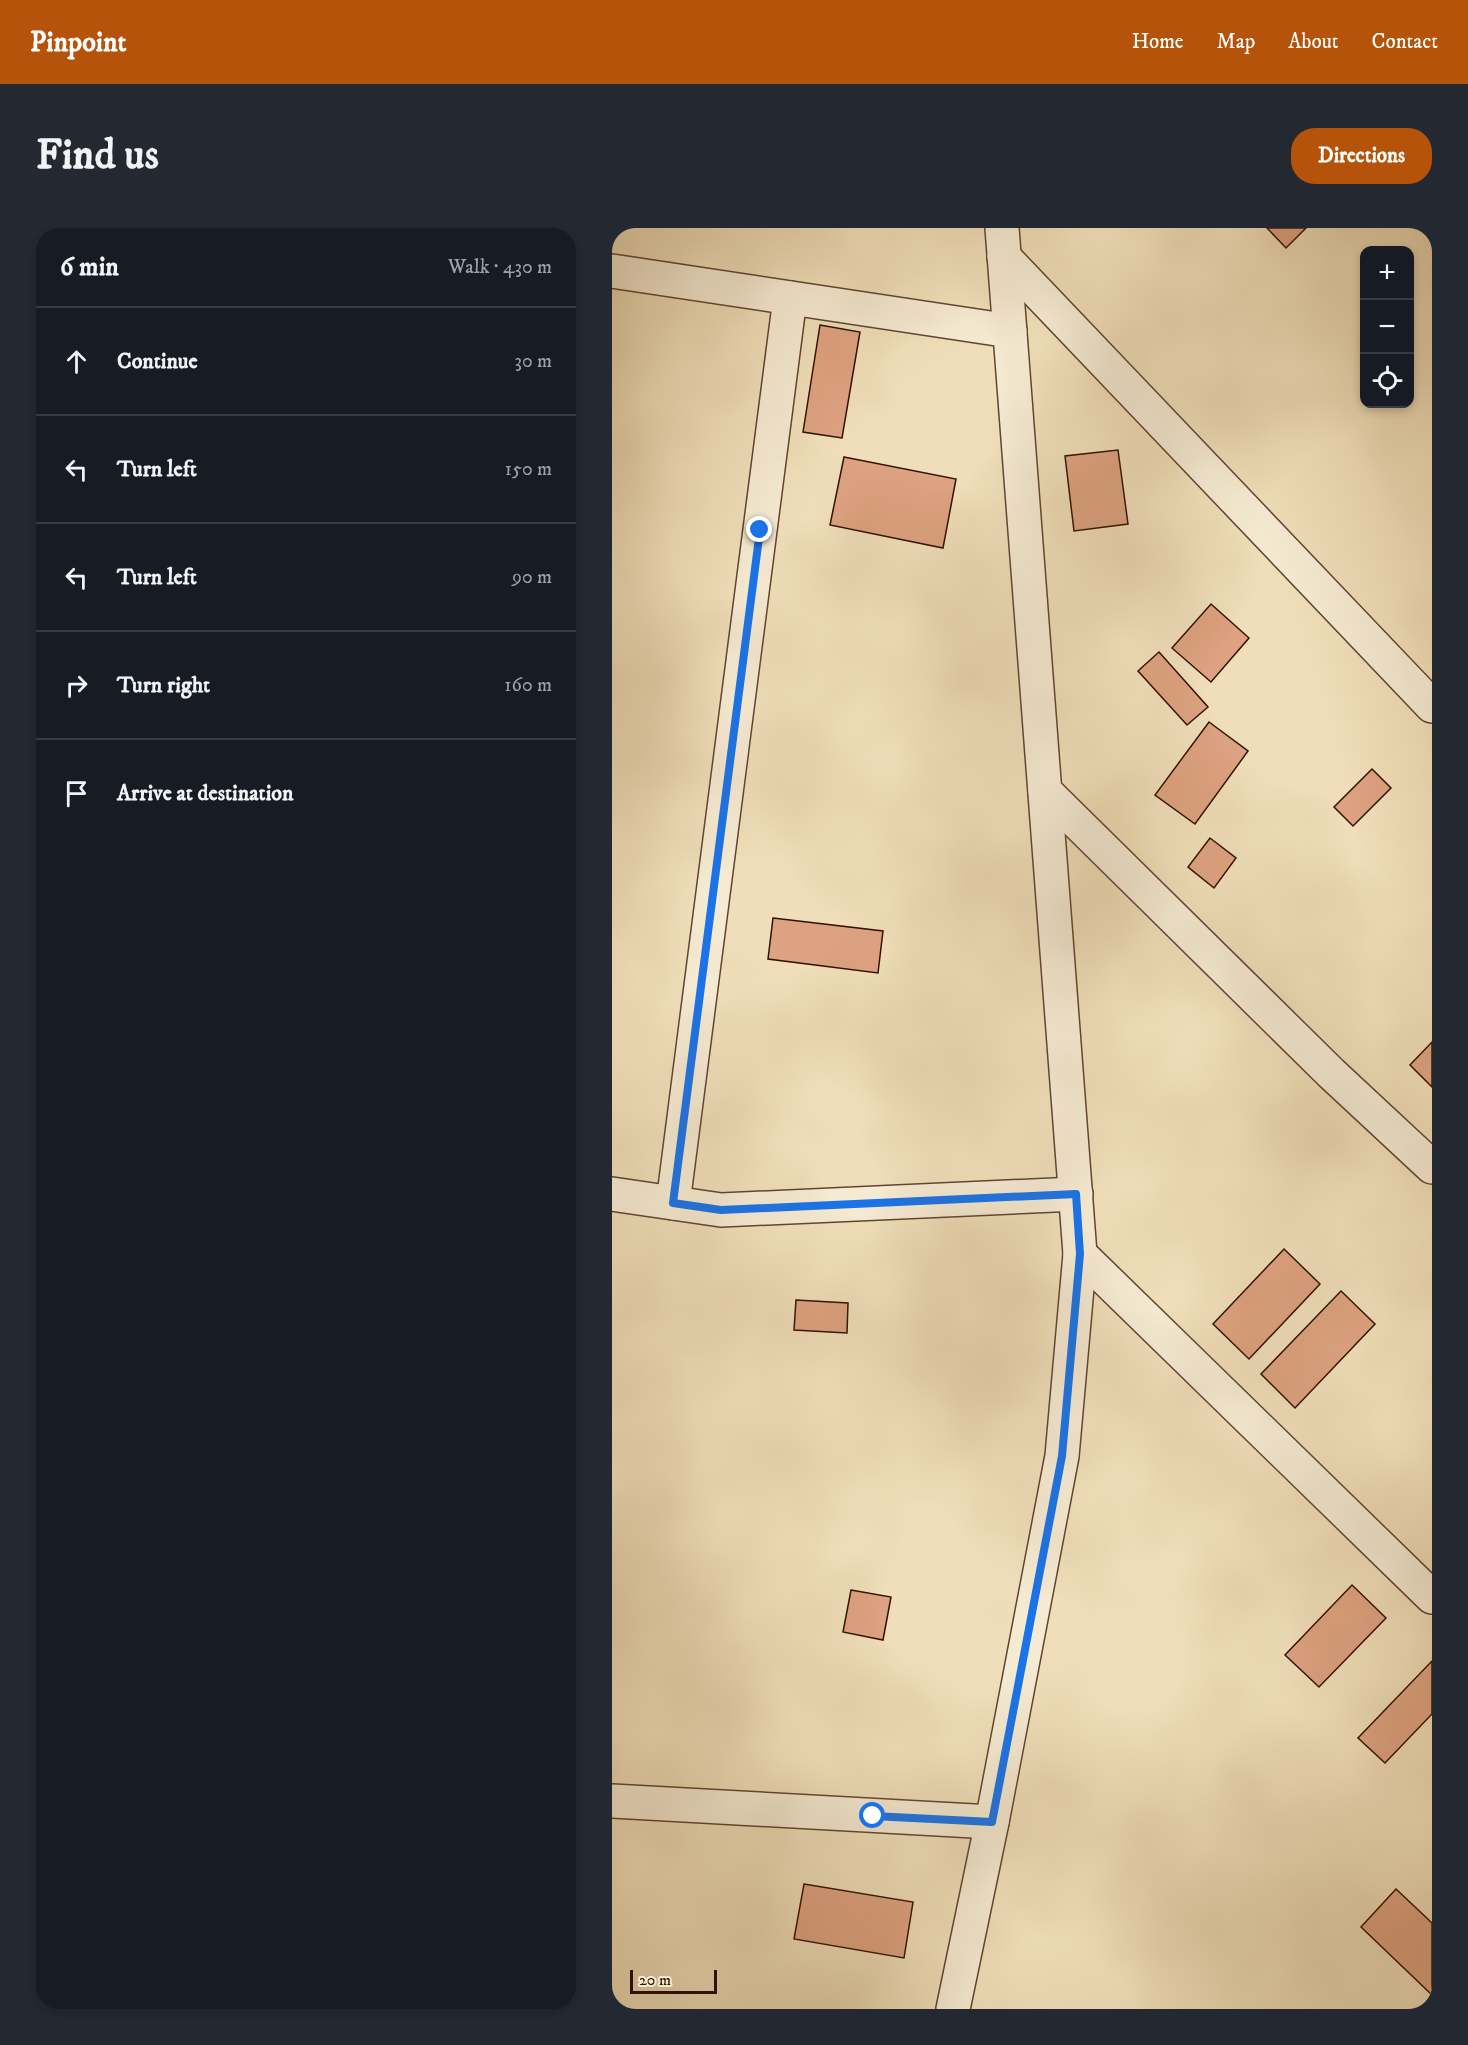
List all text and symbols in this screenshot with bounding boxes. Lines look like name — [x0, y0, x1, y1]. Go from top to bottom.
text: Pinpoint — [30, 25, 126, 60]
text: Home — [1132, 29, 1184, 55]
text: Map — [1217, 29, 1255, 55]
text: About — [1288, 29, 1339, 55]
text: Contact — [1372, 29, 1438, 55]
button: Directions — [1291, 128, 1432, 184]
text: Find us — [36, 130, 159, 182]
map controls — [1360, 246, 1414, 408]
button: + — [1360, 246, 1414, 300]
text: 6 min — [60, 251, 119, 284]
text: Walk · 430 m — [448, 255, 552, 280]
button: − — [1360, 300, 1414, 354]
icon: ahead — [60, 345, 93, 378]
text: Continue — [117, 348, 198, 375]
text: 30 m — [514, 349, 552, 374]
button: locate — [1360, 354, 1414, 408]
icon: left — [60, 453, 93, 486]
text: Turn left — [117, 456, 197, 483]
text: 150 m — [505, 457, 552, 482]
route end — [746, 516, 772, 542]
icon: left — [60, 561, 93, 594]
text: Turn left — [117, 564, 197, 591]
text: 90 m — [512, 565, 552, 590]
icon: right — [60, 669, 93, 702]
text: Turn right — [117, 672, 210, 699]
text: 160 m — [504, 673, 552, 698]
icon: arrive — [60, 777, 93, 810]
text: Arrive at destination — [117, 780, 294, 807]
route start — [859, 1802, 885, 1828]
scale bar — [630, 1967, 717, 1994]
text: 20 m — [639, 1970, 671, 1990]

